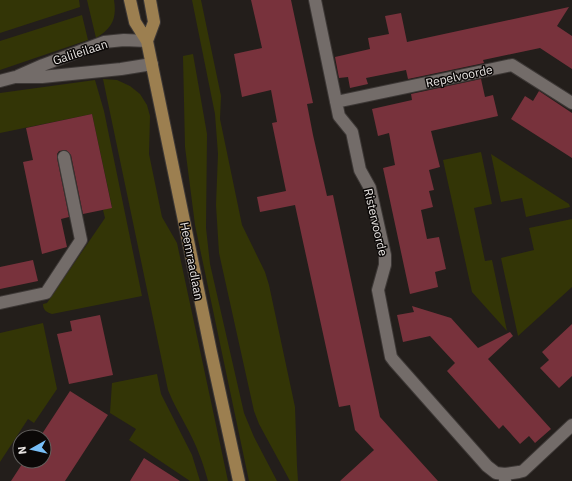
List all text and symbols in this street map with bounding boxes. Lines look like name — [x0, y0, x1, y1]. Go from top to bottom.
street label: Galileilaan — [51, 36, 109, 68]
street label: Repelvoorde — [424, 62, 494, 90]
street label: Ristervoorde — [361, 187, 391, 258]
street label: Heemraadlaan — [177, 221, 207, 301]
north arrow — [12, 429, 52, 469]
text: N — [15, 445, 30, 455]

